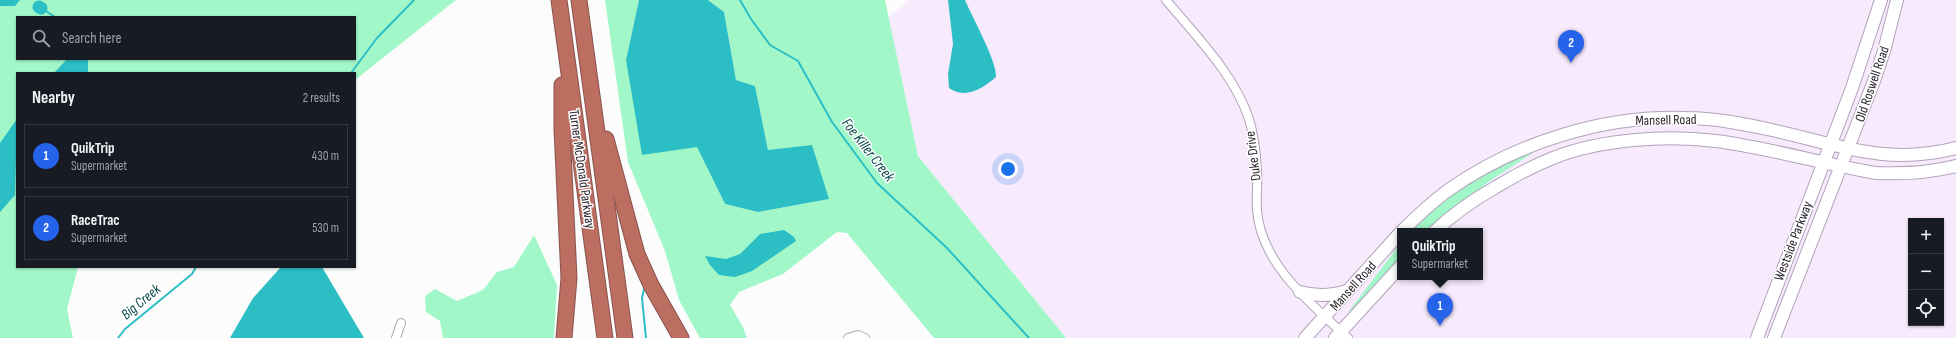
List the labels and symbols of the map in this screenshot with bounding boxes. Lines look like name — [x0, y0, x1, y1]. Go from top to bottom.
pin: 2 — [1558, 30, 1584, 63]
street label: Old Roswell Road — [1851, 44, 1893, 124]
street label: Turner McDonald Parkway — [565, 108, 599, 230]
street label: Mansell Road — [1635, 111, 1697, 129]
water label: Foe Killer Creek — [837, 114, 899, 186]
street label: Duke Drive — [1242, 130, 1264, 182]
your location — [998, 159, 1018, 179]
street label: Westside Parkway — [1770, 198, 1816, 283]
street label: Mansell Road — [1326, 257, 1380, 314]
water label: Big Creek — [117, 280, 165, 324]
pin: 1 — [1427, 293, 1453, 326]

